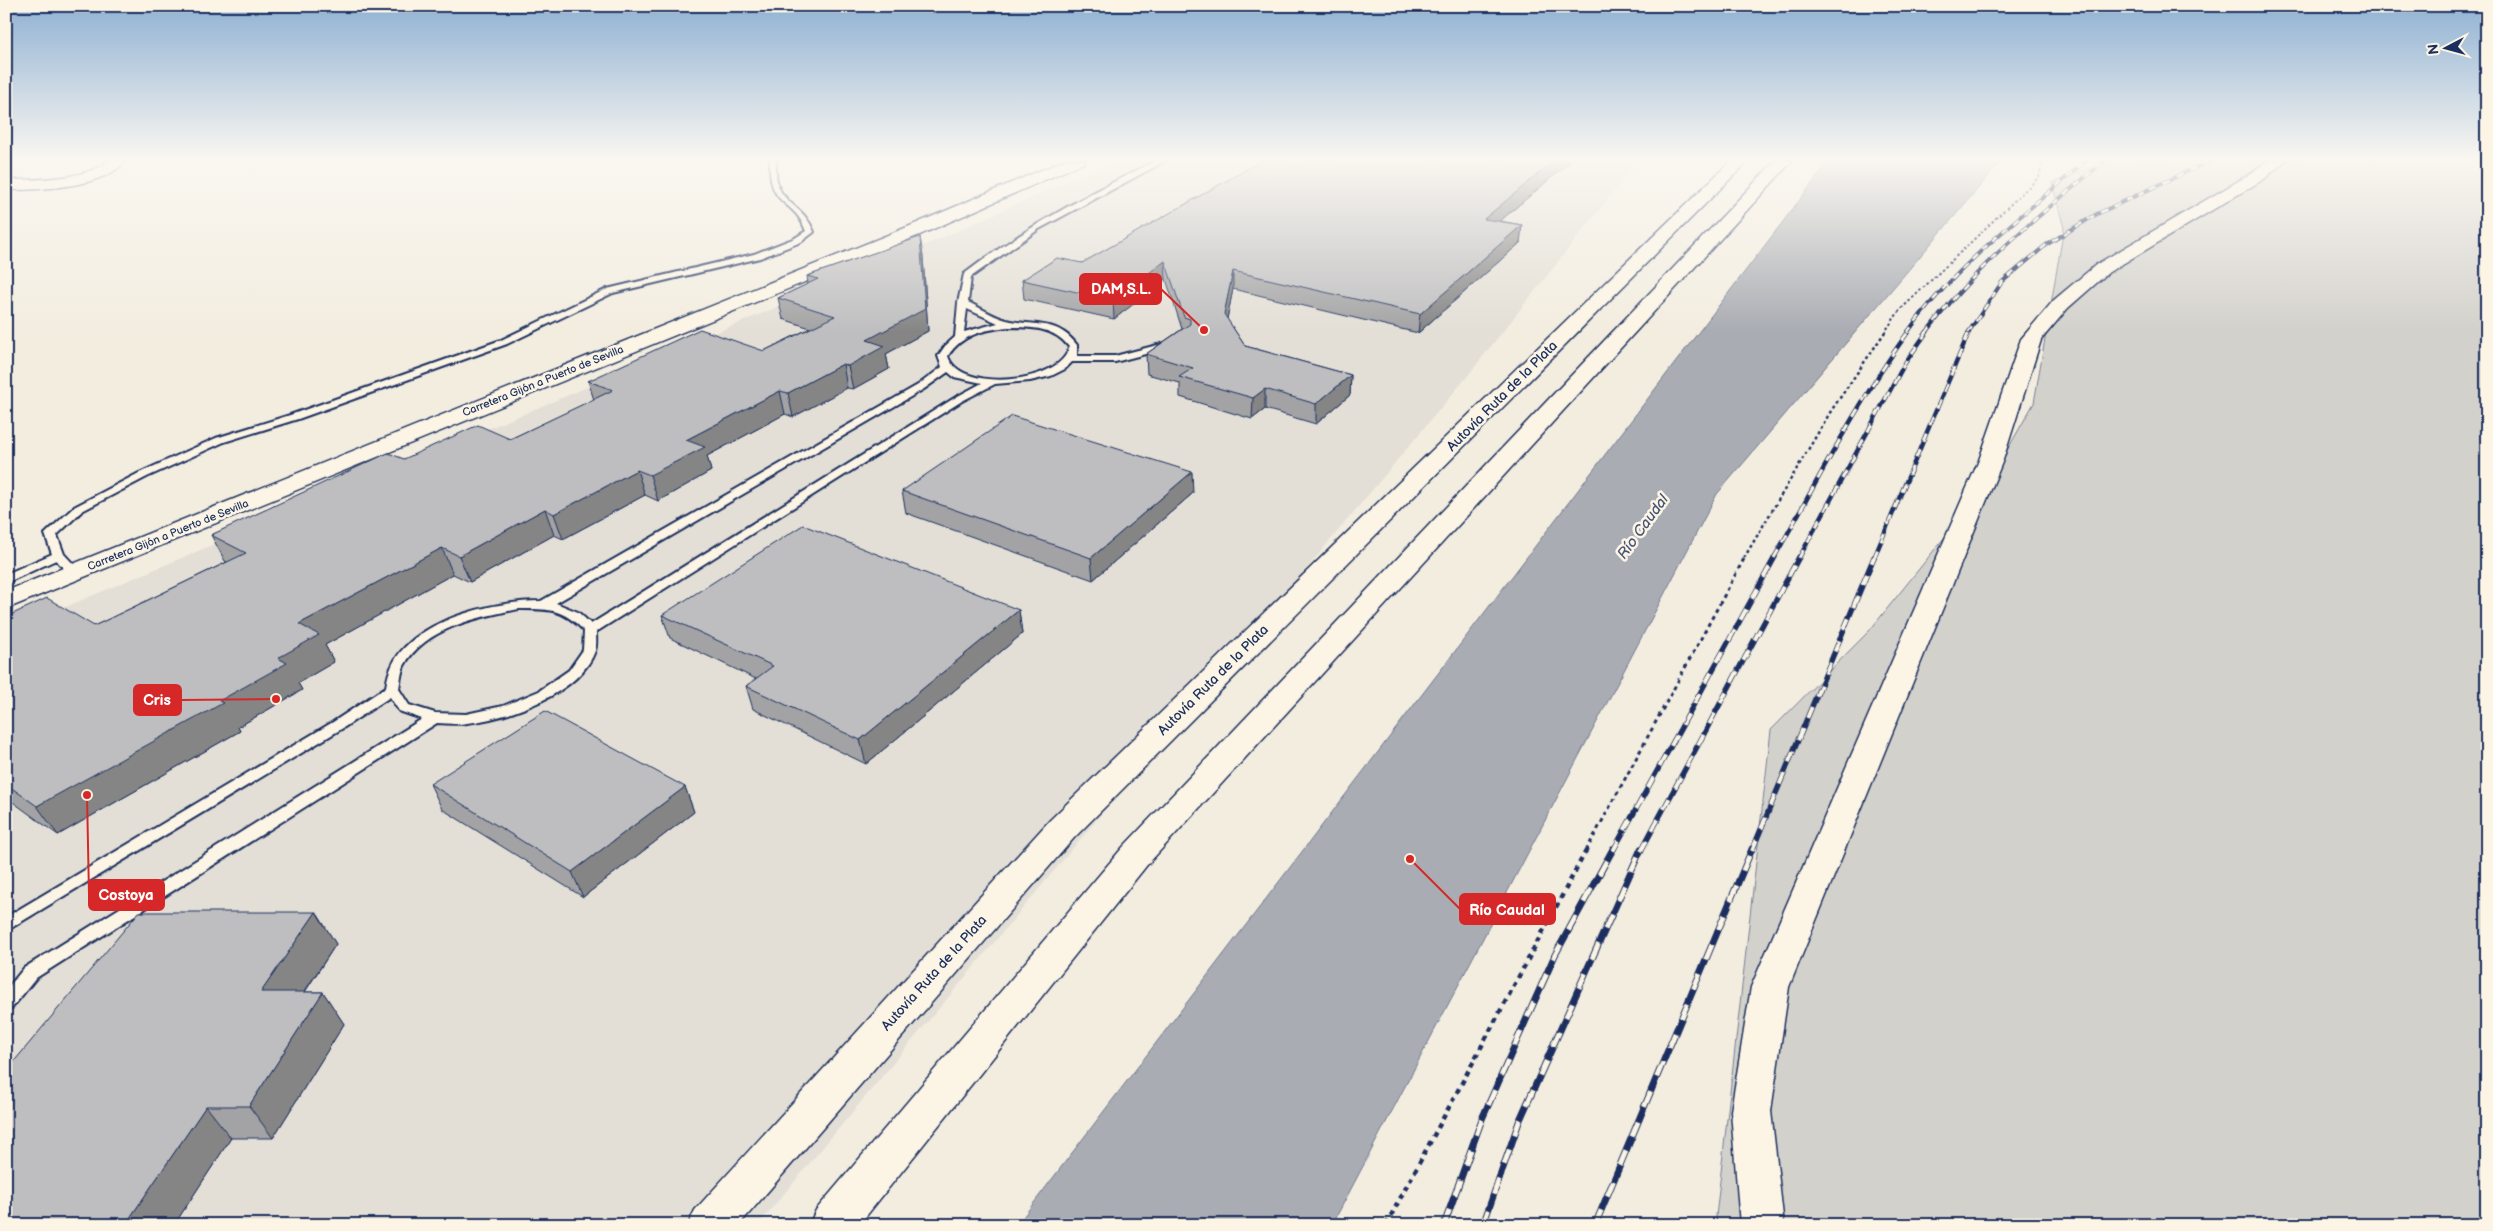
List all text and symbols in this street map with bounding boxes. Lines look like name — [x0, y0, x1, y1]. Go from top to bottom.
north arrow — [2420, 22, 2470, 72]
text: N — [2425, 43, 2443, 55]
callout: DAM,S.L. — [1080, 274, 1161, 304]
text: DAM,S.L. — [1091, 280, 1151, 299]
street label: Autovía Ruta de la Plata — [1443, 337, 1561, 455]
street label: Carretera Gijón a Puerto de Sevilla — [461, 343, 625, 419]
water label: Río Caudal — [1613, 491, 1673, 563]
street label: Carretera Gijón a Puerto de Sevilla — [86, 497, 250, 573]
street label: Autovía Ruta de la Plata — [1154, 621, 1272, 739]
callout: Cris — [134, 685, 181, 715]
text: Cris — [143, 691, 171, 710]
callout: Costoya — [89, 880, 164, 910]
text: Costoya — [98, 886, 154, 905]
callout: Río Caudal — [1460, 894, 1555, 924]
text: Río Caudal — [1469, 901, 1545, 920]
street label: Autovía Ruta de la Plata — [878, 912, 990, 1034]

